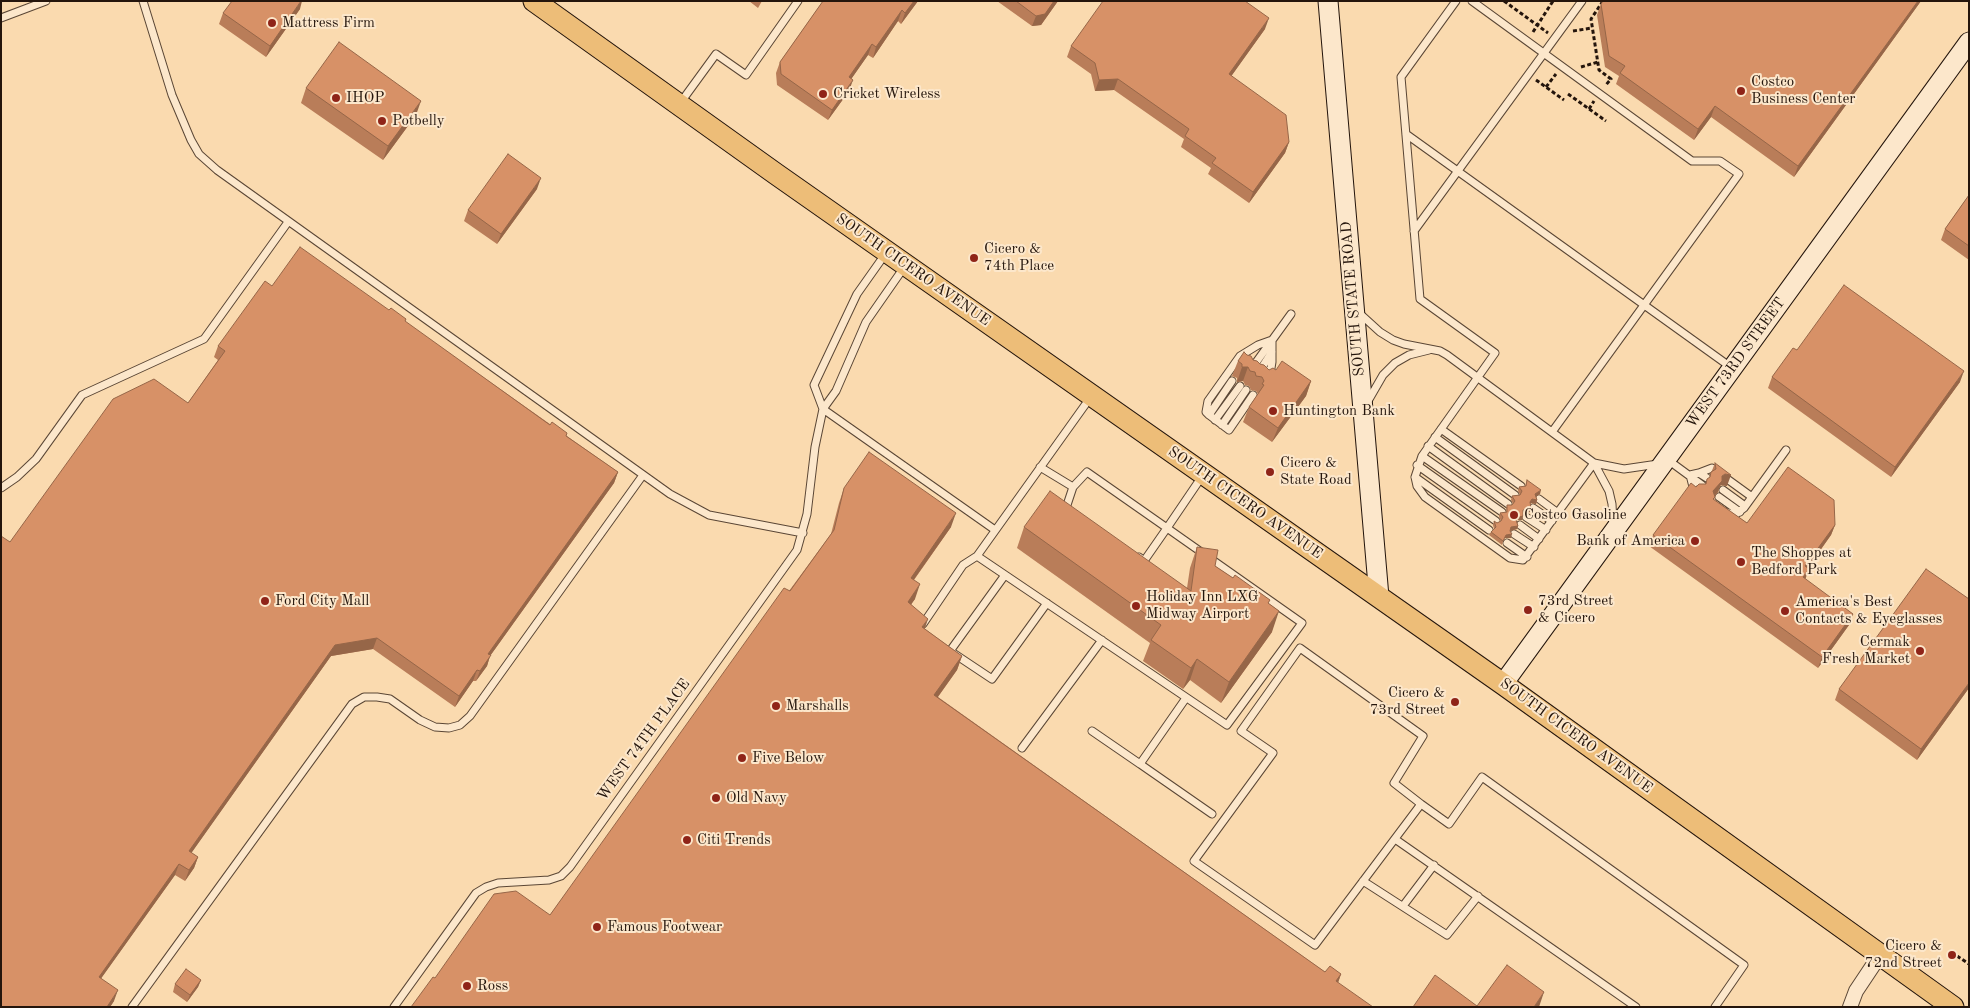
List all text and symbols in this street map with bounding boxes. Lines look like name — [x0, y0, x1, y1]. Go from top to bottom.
place label: Mattress Firm — [282, 14, 375, 32]
marker: Mattress Firm — [266, 17, 278, 29]
place label: Costco Business Center — [1751, 73, 1855, 108]
place label: Cricket Wireless — [833, 85, 940, 103]
marker: Costco Business Center — [1735, 85, 1747, 97]
marker: Cricket Wireless — [817, 88, 829, 100]
place label: IHOP — [346, 89, 384, 107]
marker: IHOP — [330, 92, 342, 104]
place label: Potbelly — [392, 112, 445, 130]
marker: Potbelly — [376, 115, 388, 127]
street label: SOUTH CICERO AVENUE — [832, 210, 994, 330]
street label: SOUTH STATE ROAD — [1337, 221, 1369, 377]
place label: Cicero & 74th Place — [984, 240, 1054, 275]
marker: Cicero & 74th Place — [968, 252, 980, 264]
street label: WEST 73RD STREET — [1683, 294, 1789, 432]
place label: Huntington Bank — [1283, 402, 1395, 420]
marker: Huntington Bank — [1267, 405, 1279, 417]
street label: SOUTH CICERO AVENUE — [1164, 443, 1326, 563]
place label: Cicero & State Road — [1280, 454, 1352, 489]
marker: Cicero & State Road — [1264, 466, 1276, 478]
place label: Costco Gasoline — [1524, 506, 1627, 524]
marker: Costco Gasoline — [1508, 509, 1520, 521]
place label: Bank of America — [1576, 532, 1685, 550]
marker: Bank of America — [1689, 535, 1701, 547]
place label: The Shoppes at Bedford Park — [1751, 544, 1852, 579]
marker: The Shoppes at Bedford Park — [1735, 556, 1747, 568]
place label: Holiday Inn LXG Midway Airport — [1146, 588, 1259, 623]
place label: Ford City Mall — [275, 592, 369, 610]
place label: 73rd Street & Cicero — [1538, 592, 1613, 627]
place label: America's Best Contacts & Eyeglasses — [1795, 593, 1942, 628]
marker: Ford City Mall — [259, 595, 271, 607]
marker: Holiday Inn LXG Midway Airport — [1130, 600, 1142, 612]
marker: 73rd Street & Cicero — [1522, 604, 1534, 616]
marker: America's Best Contacts & Eyeglasses — [1779, 605, 1791, 617]
place label: Cermak Fresh Market — [1822, 633, 1910, 668]
marker: Cermak Fresh Market — [1914, 645, 1926, 657]
street label: SOUTH CICERO AVENUE — [1496, 675, 1656, 797]
street label: WEST 74TH PLACE — [594, 676, 694, 804]
place label: Cicero & 73rd Street — [1370, 684, 1445, 719]
marker: Cicero & 73rd Street — [1449, 696, 1461, 708]
place label: Marshalls — [786, 697, 849, 715]
marker: Marshalls — [770, 700, 782, 712]
place label: Five Below — [752, 749, 825, 767]
marker: Five Below — [736, 752, 748, 764]
place label: Old Navy — [726, 789, 787, 807]
marker: Old Navy — [710, 792, 722, 804]
place label: Citi Trends — [697, 831, 771, 849]
marker: Citi Trends — [681, 834, 693, 846]
place label: Famous Footwear — [607, 918, 722, 936]
marker: Famous Footwear — [591, 921, 603, 933]
place label: Cicero & 72nd Street — [1865, 937, 1942, 972]
marker: Cicero & 72nd Street — [1946, 949, 1958, 961]
place label: Ross — [477, 977, 508, 995]
marker: Ross — [461, 980, 473, 992]

